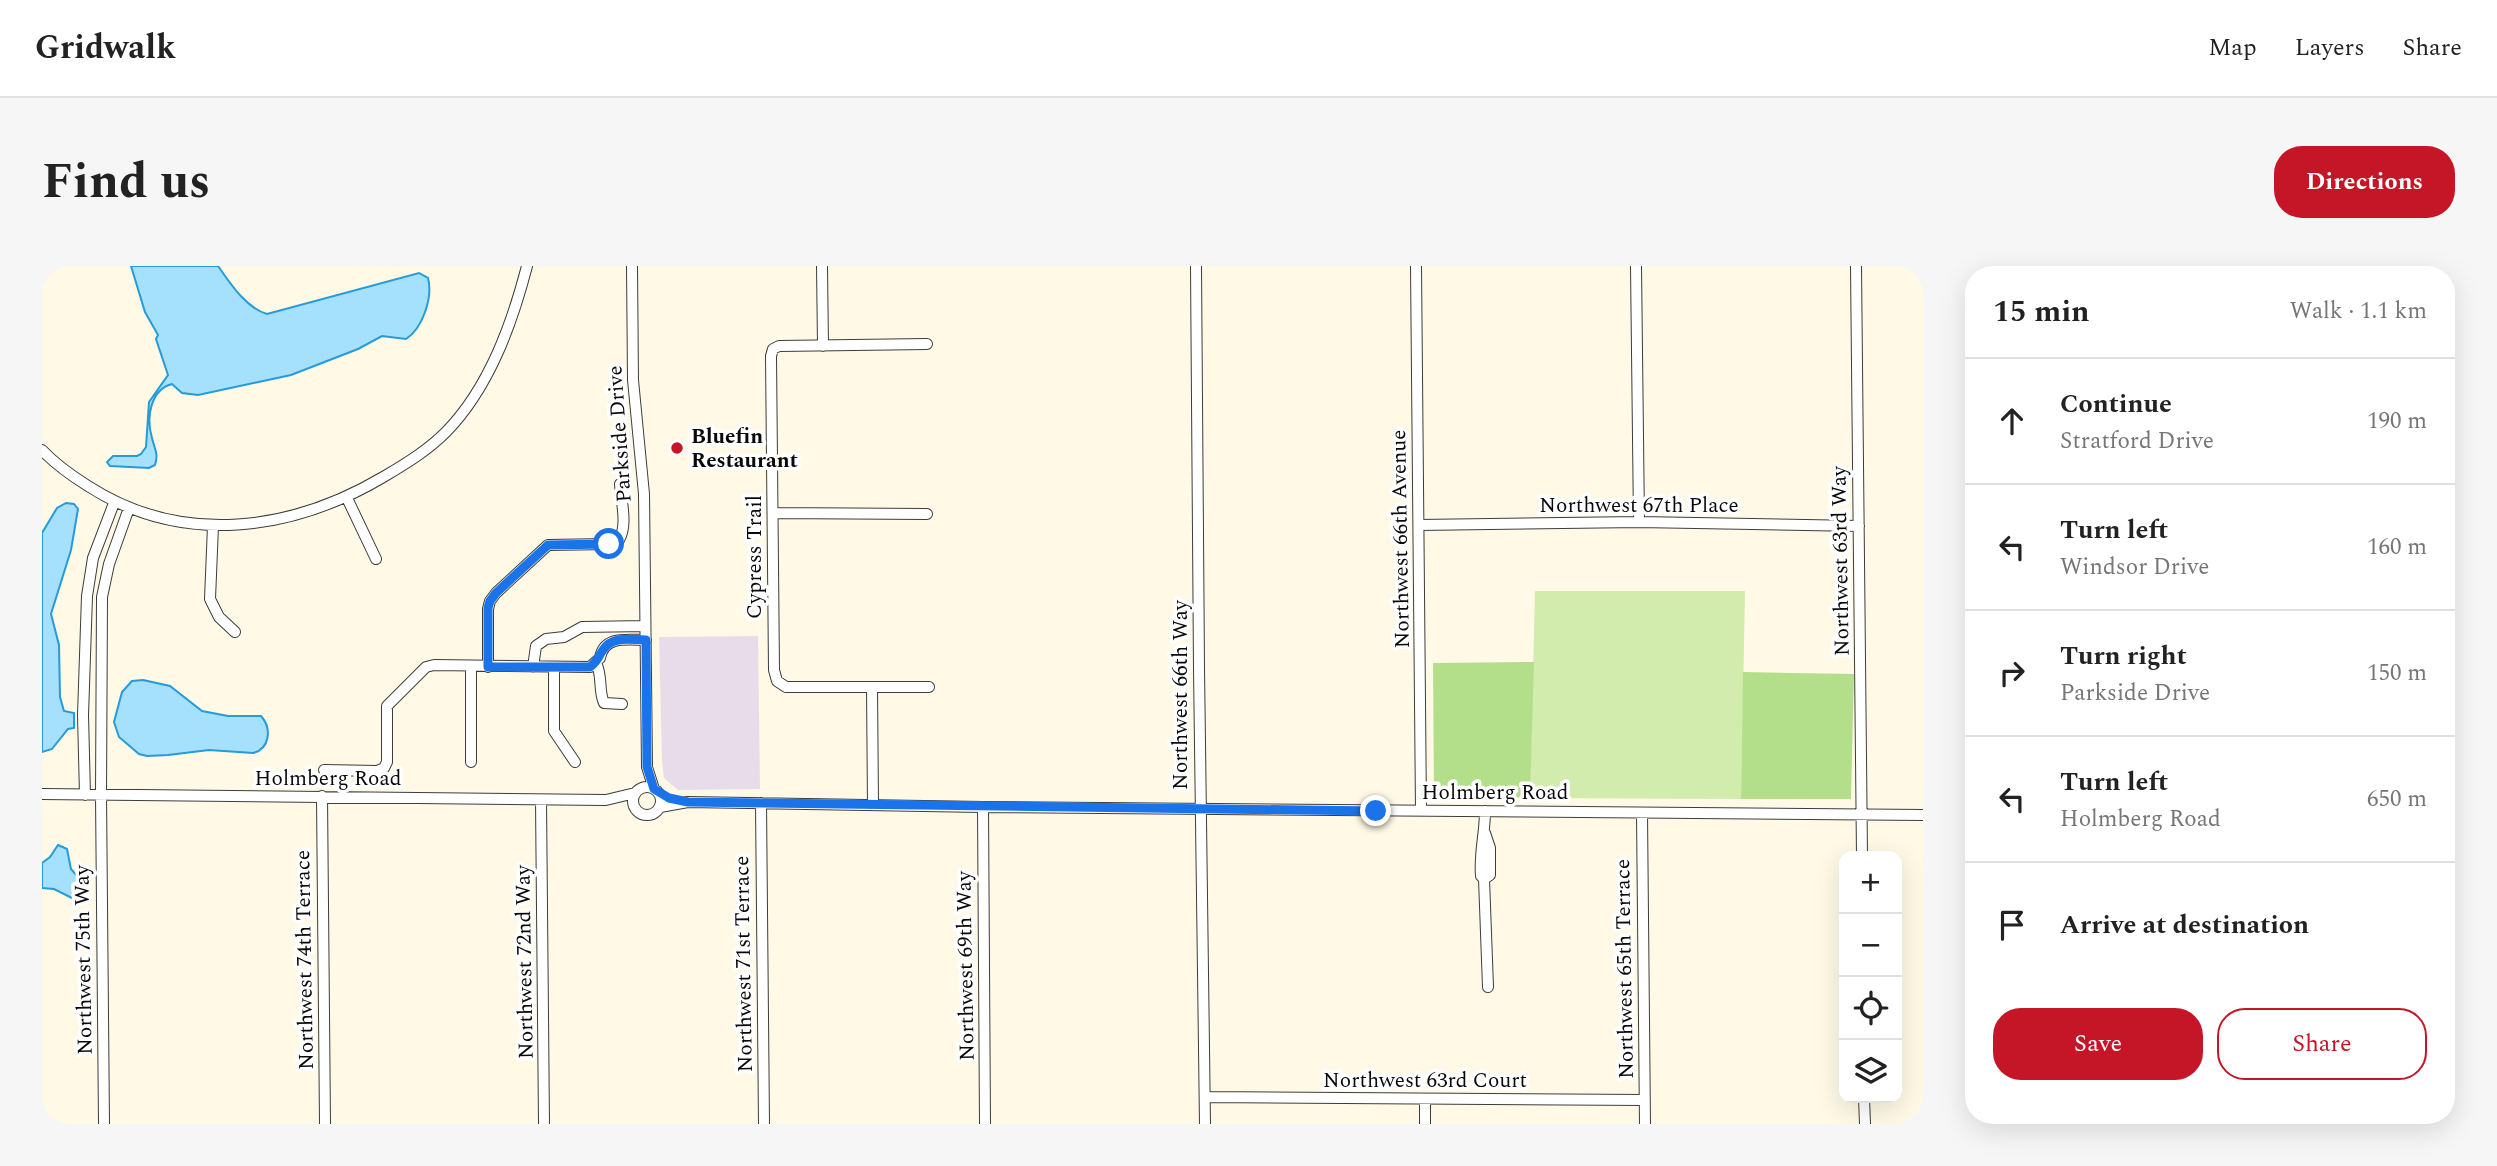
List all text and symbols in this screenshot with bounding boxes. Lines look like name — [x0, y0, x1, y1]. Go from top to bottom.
text: Gridwalk — [35, 23, 176, 73]
text: Map — [2208, 30, 2257, 66]
text: Layers — [2295, 30, 2365, 66]
text: Share — [2403, 30, 2462, 66]
text: Find us — [42, 145, 210, 220]
button: Directions — [2274, 146, 2455, 218]
text: 15 min — [1993, 289, 2090, 335]
text: Walk · 1.1 km — [2290, 294, 2427, 329]
street label: Parkside Drive — [599, 364, 641, 503]
text: Continue — [2060, 384, 2172, 424]
icon: ahead — [1993, 402, 2031, 440]
text: 190 m — [2367, 404, 2427, 439]
place label: Bluefin Restaurant — [691, 421, 798, 477]
text: Stratford Drive — [2060, 424, 2214, 459]
street label: Northwest 66th Avenue — [1383, 429, 1419, 649]
marker: Bluefin Restaurant — [669, 440, 685, 456]
street label: Northwest 63rd Way — [1823, 465, 1859, 656]
street label: Northwest 67th Place — [1539, 490, 1739, 522]
street label: Cypress Trail — [739, 495, 771, 619]
text: Turn left — [2060, 510, 2168, 550]
route start — [593, 528, 624, 559]
icon: left — [1993, 528, 2031, 566]
text: 160 m — [2367, 530, 2427, 565]
text: Windsor Drive — [2060, 550, 2209, 585]
street label: Northwest 66th Way — [1165, 599, 1197, 790]
text: Turn right — [2060, 636, 2187, 676]
icon: right — [1993, 654, 2031, 692]
text: 150 m — [2367, 656, 2427, 691]
text: Parkside Drive — [2060, 676, 2210, 711]
text: Turn left — [2060, 762, 2168, 802]
street label: Holmberg Road — [255, 763, 401, 795]
street label: Holmberg Road — [1422, 777, 1568, 809]
icon: left — [1993, 780, 2031, 818]
text: 650 m — [2367, 782, 2427, 817]
route end — [1360, 795, 1391, 826]
text: Holmberg Road — [2060, 802, 2221, 837]
street label: Northwest 74th Terrace — [287, 850, 323, 1070]
map controls — [1839, 851, 1902, 1103]
button: + — [1839, 851, 1902, 914]
street label: Northwest 71st Terrace — [726, 855, 762, 1073]
street label: Northwest 65th Terrace — [1607, 859, 1643, 1079]
street label: Northwest 75th Way — [66, 864, 102, 1055]
street label: Northwest 72nd Way — [507, 864, 543, 1059]
street label: Northwest 69th Way — [948, 870, 984, 1061]
text: Arrive at destination — [2060, 905, 2309, 945]
icon: arrive — [1993, 906, 2031, 944]
button: − — [1839, 914, 1902, 977]
button: locate — [1839, 977, 1902, 1040]
button: Save — [1993, 1008, 2203, 1080]
button: Share — [2217, 1008, 2427, 1080]
button: layers — [1839, 1040, 1902, 1103]
street label: Northwest 63rd Court — [1323, 1065, 1527, 1097]

